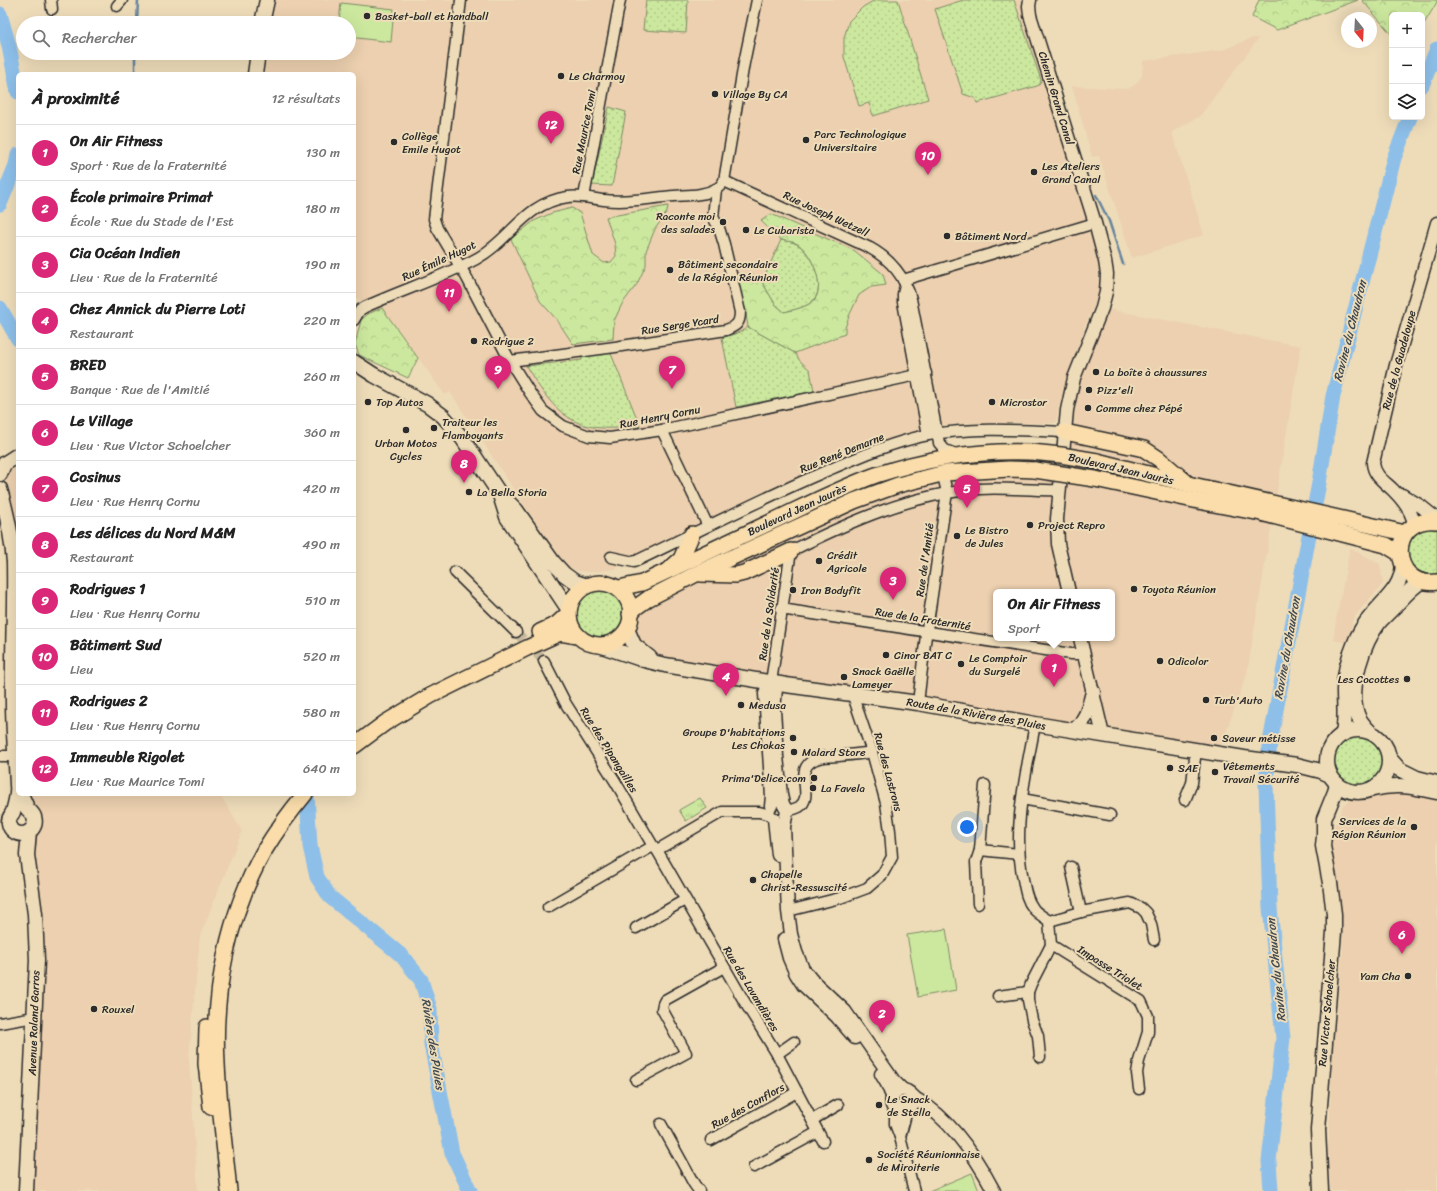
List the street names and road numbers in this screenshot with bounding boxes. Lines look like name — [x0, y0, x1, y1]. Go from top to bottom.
street label: Chemin Grand Canal — [1033, 49, 1080, 148]
street label: Rue Maurice Tomi — [567, 87, 602, 176]
street label: Rue Joseph Wetzell — [780, 186, 873, 243]
street label: Rue Émile Hugot — [399, 235, 479, 286]
street label: Rue de la Guadeloupe — [1377, 308, 1422, 412]
street label: Rue Serge Ycard — [640, 309, 721, 340]
street label: Rue Henry Cornu — [618, 400, 702, 434]
street label: Rue René Demarne — [797, 427, 888, 479]
street label: Boulevard Jean Jaurès — [1066, 448, 1176, 491]
street label: Boulevard Jean Jaurès — [744, 478, 851, 541]
street label: Rue de l'Amitié — [910, 521, 940, 598]
street label: Rue de la Solidarité — [753, 566, 785, 662]
street label: Rue de la Fraternité — [874, 602, 973, 636]
street label: Route de la Rivière des Pluies — [905, 692, 1048, 736]
street label: Rue des Pipangailles — [575, 703, 644, 797]
street label: Rue des Lastrons — [868, 730, 908, 815]
street label: Impasse Triolet — [1073, 940, 1147, 996]
street label: Rue des Lavandières — [718, 943, 785, 1036]
street label: Rue Victor Schoelcher — [1313, 958, 1341, 1067]
street label: Avenue Roland Garros — [23, 969, 45, 1077]
street label: Rue des Conflors — [708, 1077, 789, 1134]

